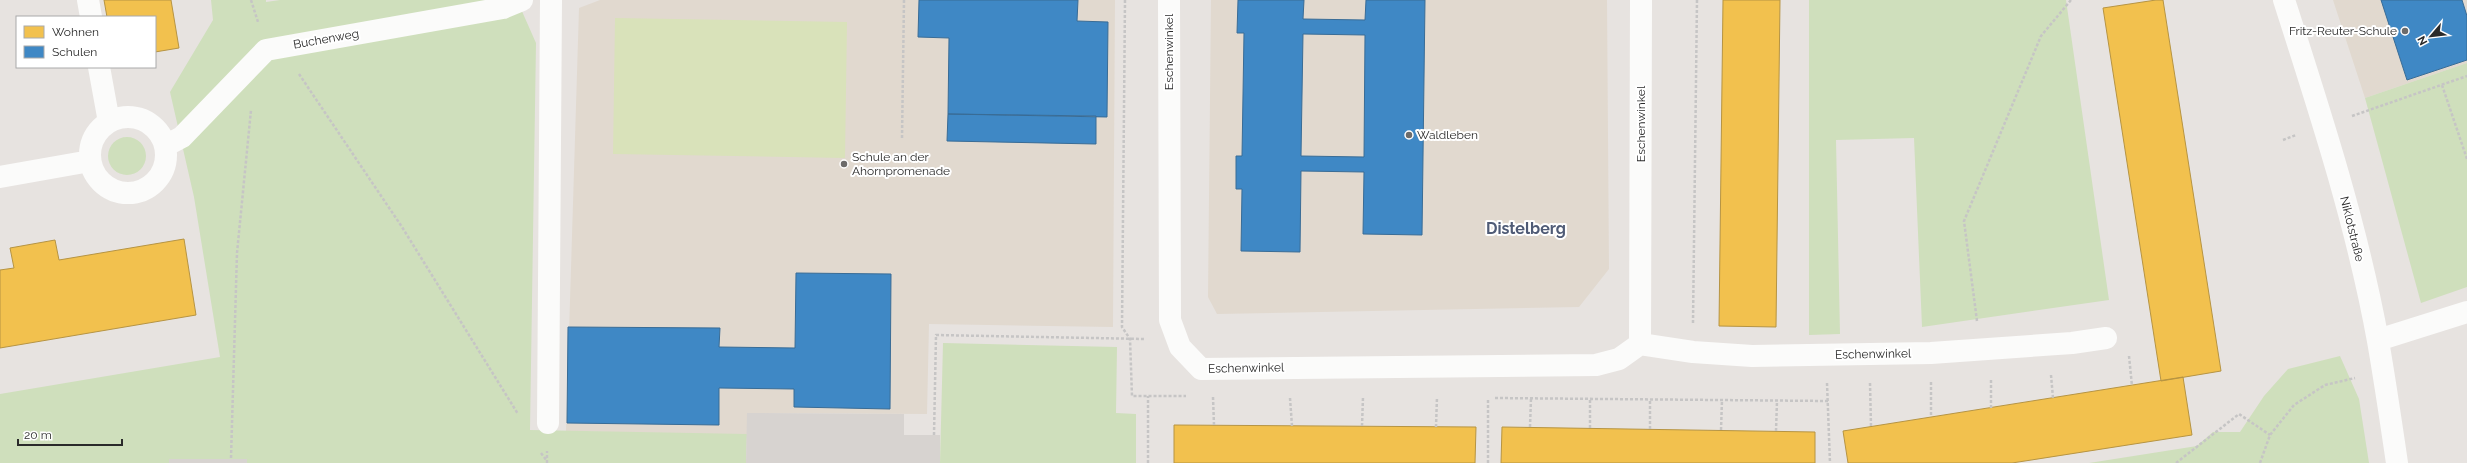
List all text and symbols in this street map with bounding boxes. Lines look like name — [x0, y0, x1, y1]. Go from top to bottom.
street label: Eschenwinkel — [1162, 13, 1176, 90]
legend — [16, 16, 156, 68]
north arrow — [2411, 16, 2451, 56]
place label: Fritz-Reuter-Schule — [2289, 24, 2397, 38]
text: Wohnen — [52, 25, 99, 39]
street label: Buchenweg — [292, 26, 360, 52]
marker: Fritz-Reuter-Schule — [2400, 26, 2410, 36]
text: N — [2415, 34, 2430, 47]
text: Schulen — [52, 45, 97, 59]
street label: Eschenwinkel — [1634, 85, 1648, 162]
place label: Waldleben — [1417, 128, 1478, 142]
marker: Waldleben — [1404, 130, 1414, 140]
place label: Schule an der Ahornpromenade — [852, 150, 950, 178]
marker: Schule an der Ahornpromenade — [839, 159, 849, 169]
street label: Niklotstraße — [2337, 195, 2367, 263]
district label: Distelberg — [1486, 219, 1566, 238]
street label: Eschenwinkel — [1835, 346, 1912, 362]
street label: Eschenwinkel — [1208, 360, 1285, 376]
scale bar — [18, 421, 122, 447]
text: 20 m — [24, 428, 52, 442]

